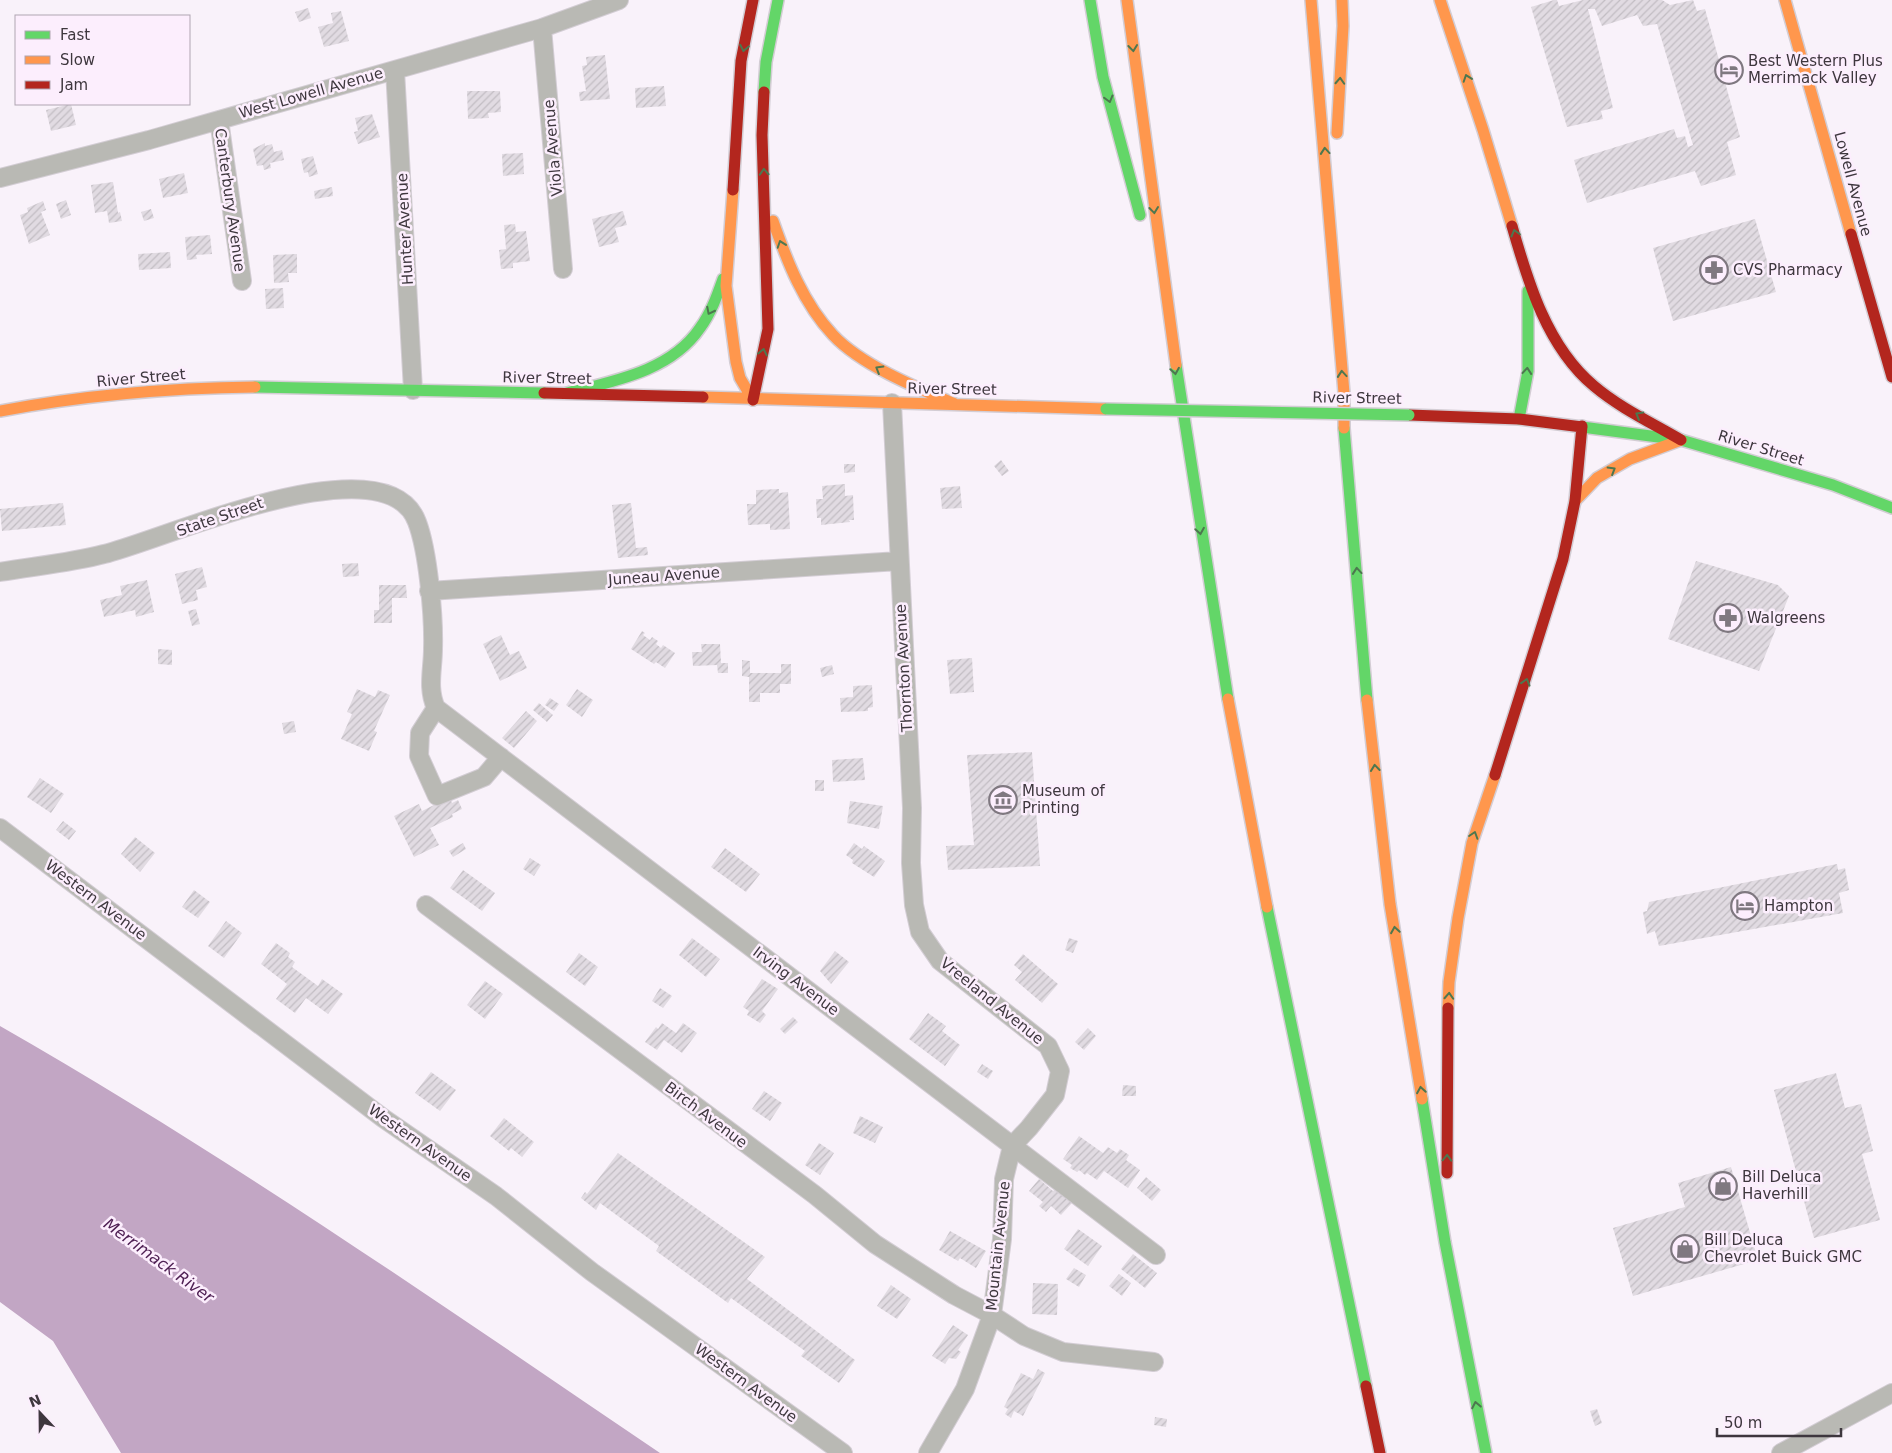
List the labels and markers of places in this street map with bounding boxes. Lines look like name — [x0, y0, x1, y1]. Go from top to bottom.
place label: Best Western Plus Merrimack Valley — [1748, 52, 1883, 87]
hotel icon: Best Western Plus Merrimack Valley — [1714, 55, 1744, 85]
pharmacy icon: CVS Pharmacy — [1699, 255, 1729, 285]
place label: CVS Pharmacy — [1733, 261, 1843, 279]
pharmacy icon: Walgreens — [1713, 603, 1743, 633]
place label: Walgreens — [1747, 609, 1826, 627]
place label: Museum of Printing — [1022, 782, 1106, 817]
museum icon: Museum of Printing — [988, 785, 1018, 815]
hotel icon: Hampton — [1730, 891, 1760, 921]
place label: Hampton — [1764, 897, 1833, 915]
place label: Bill Deluca Haverhill — [1742, 1168, 1821, 1203]
shop icon: Bill Deluca Haverhill — [1708, 1171, 1738, 1201]
place label: Bill Deluca Chevrolet Buick GMC — [1704, 1231, 1862, 1266]
shop icon: Bill Deluca Chevrolet Buick GMC — [1670, 1234, 1700, 1264]

